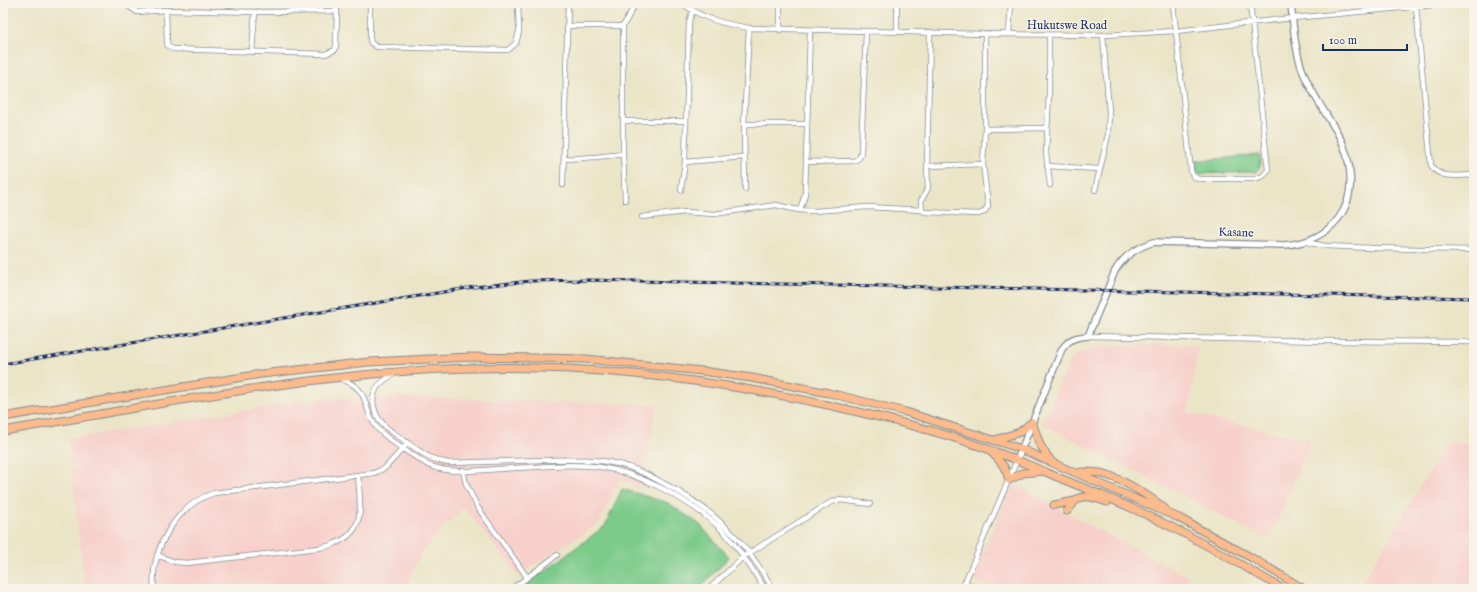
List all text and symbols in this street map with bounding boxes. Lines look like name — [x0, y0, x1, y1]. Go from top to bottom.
street label: Hukutswe Road — [1027, 18, 1108, 33]
scale bar — [1323, 26, 1407, 52]
text: 100 m — [1329, 33, 1357, 48]
street label: Kasane — [1218, 224, 1254, 241]

